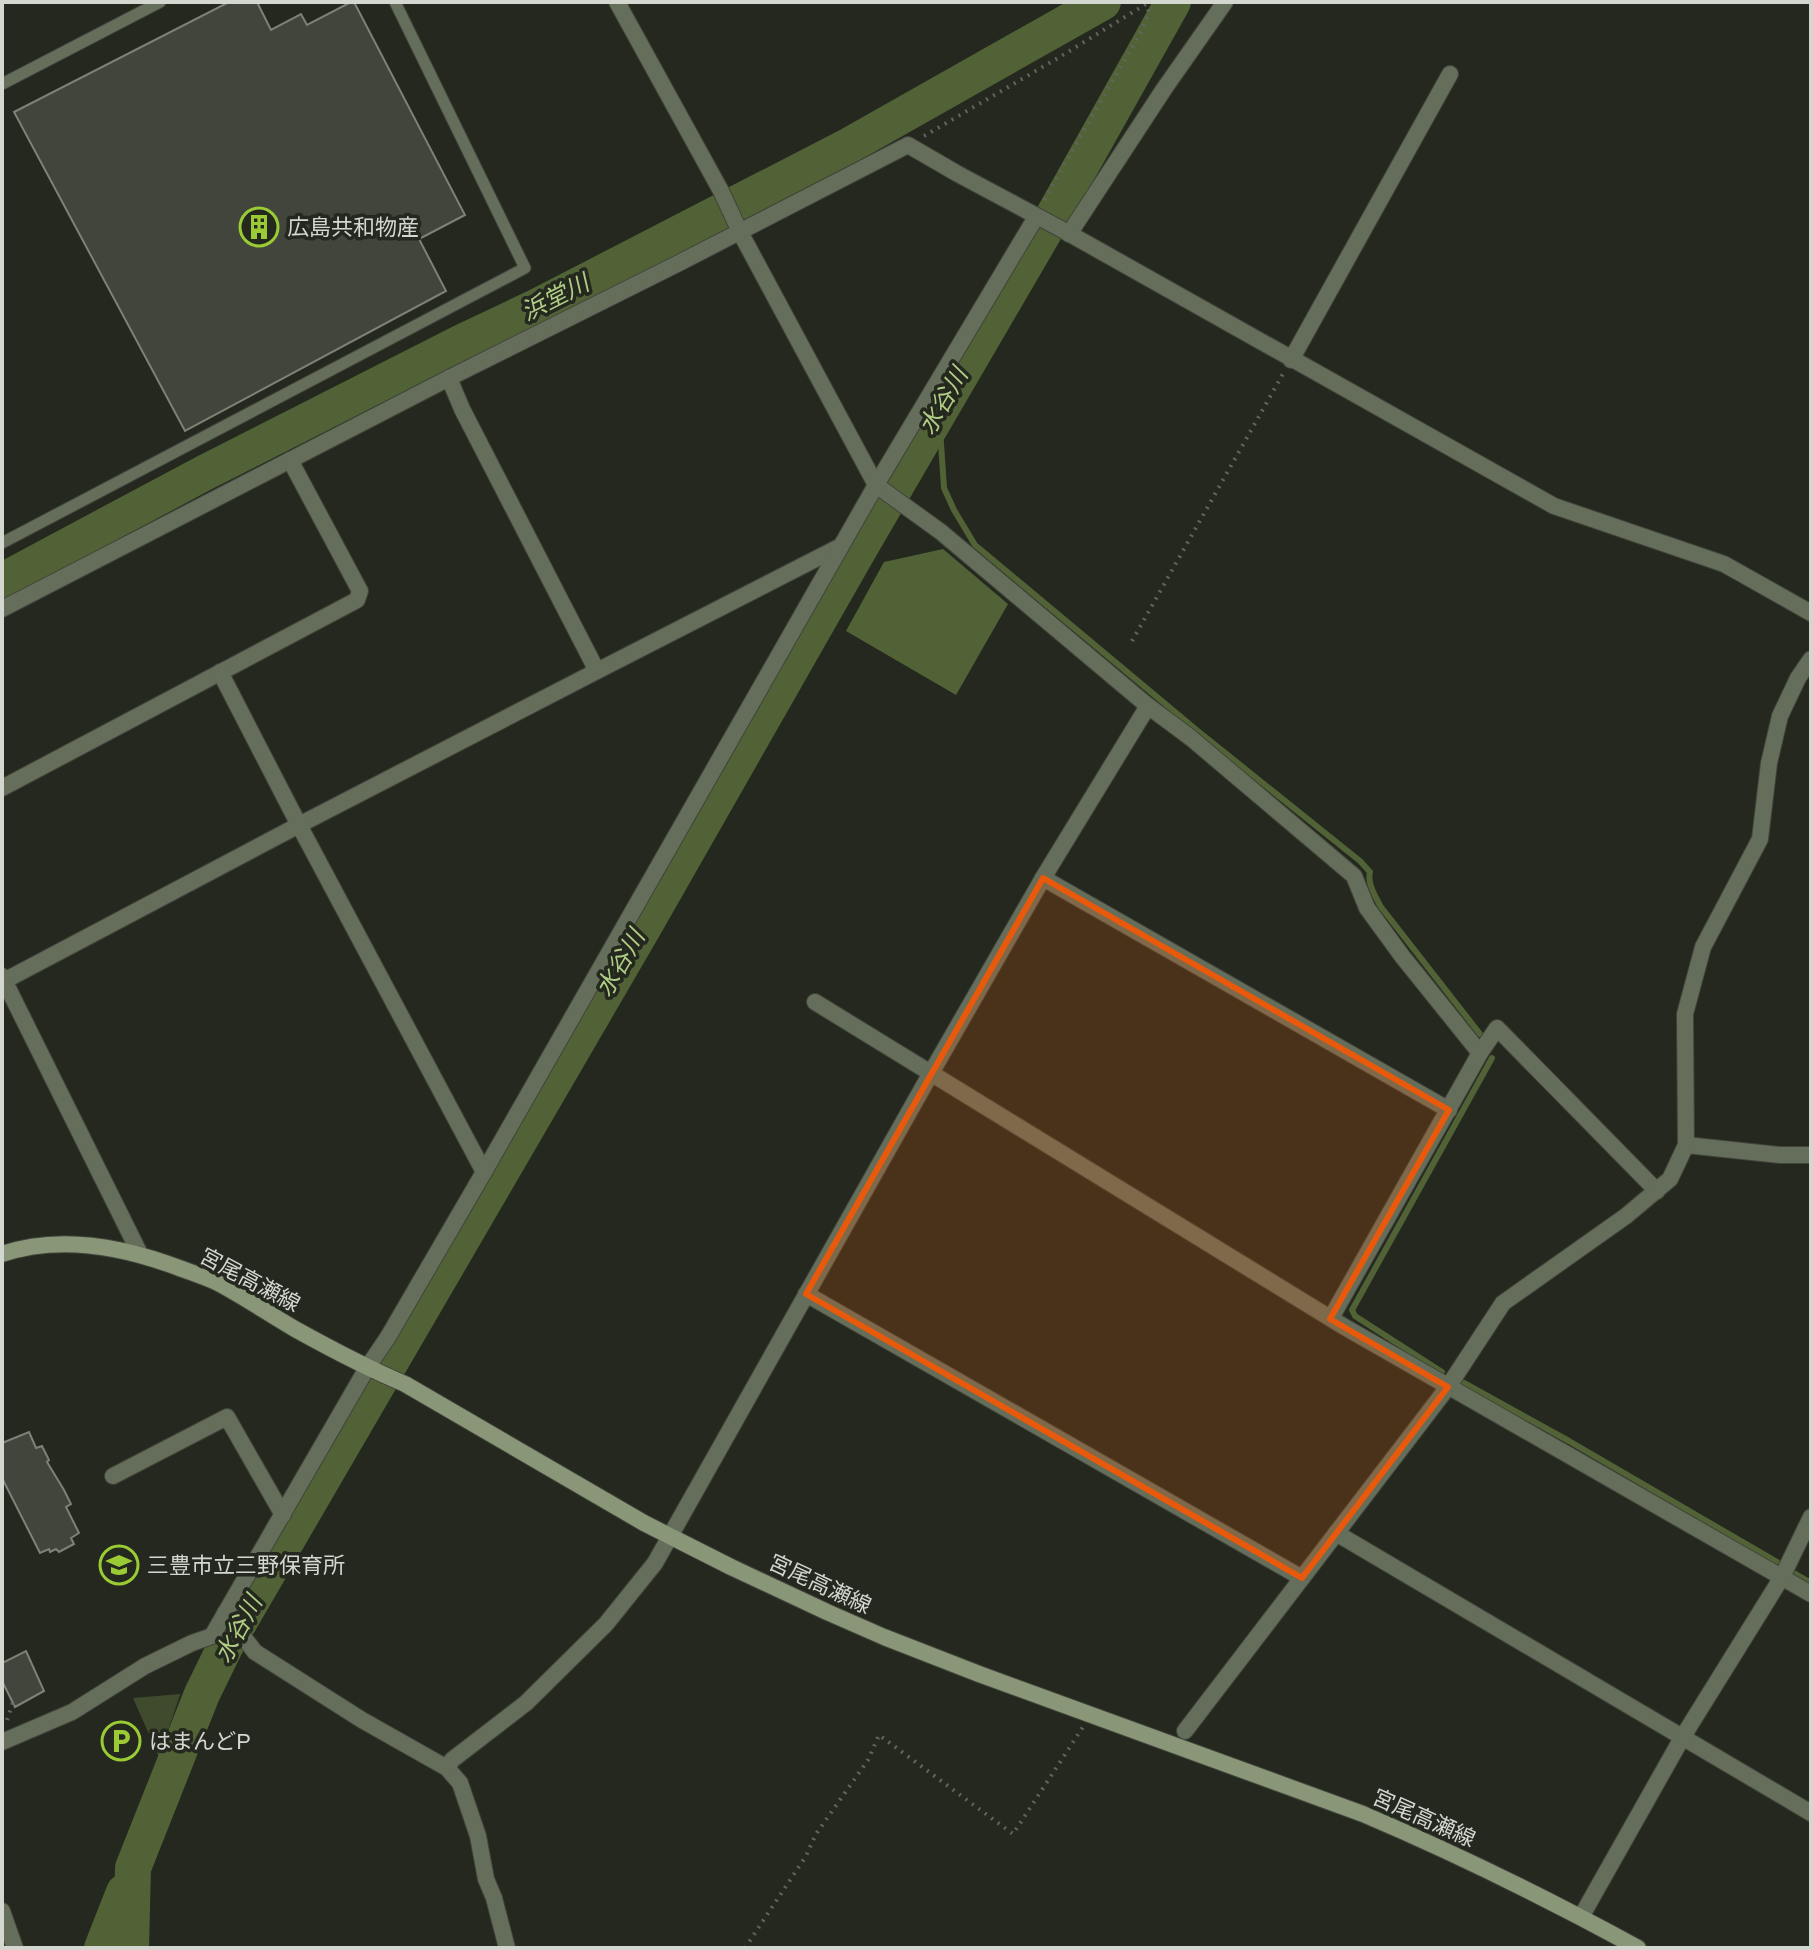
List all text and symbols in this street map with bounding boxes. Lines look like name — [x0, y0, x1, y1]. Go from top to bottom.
building icon: 広島共和物産 — [238, 206, 280, 248]
place label: 広島共和物産 — [287, 215, 419, 240]
water label: 浜堂川 — [517, 267, 596, 325]
water label: 水谷川 — [913, 360, 974, 439]
water label: 水谷川 — [590, 922, 651, 1001]
street label: 宮尾高瀬線 — [196, 1243, 304, 1317]
school or university icon: 三豊市立三野保育所 — [98, 1544, 140, 1586]
street label: 宮尾高瀬線 — [765, 1549, 875, 1619]
place label: 三豊市立三野保育所 — [147, 1553, 345, 1578]
water label: 水谷川 — [209, 1588, 268, 1667]
parking icon: はまんどP — [100, 1720, 142, 1762]
place label: はまんどP — [149, 1729, 251, 1754]
street label: 宮尾高瀬線 — [1369, 1784, 1479, 1852]

